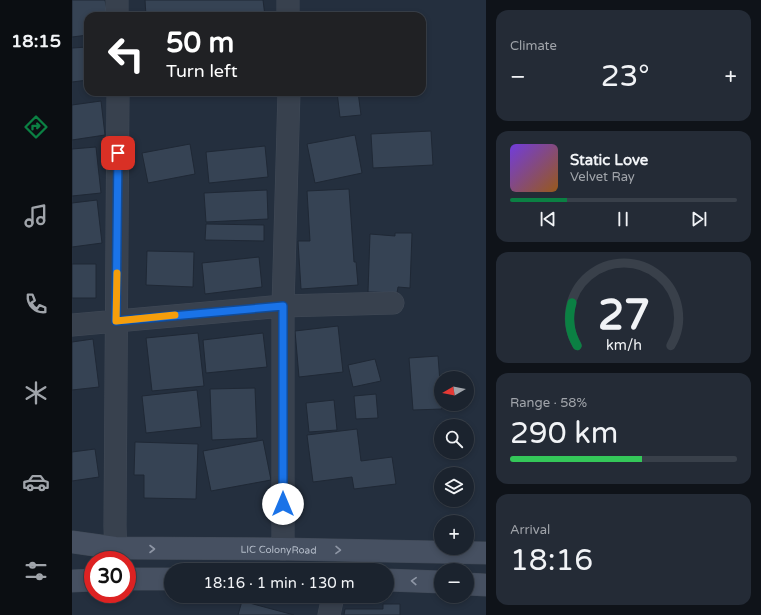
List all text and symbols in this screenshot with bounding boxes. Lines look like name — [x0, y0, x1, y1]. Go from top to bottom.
text: 50 m — [166, 26, 234, 60]
icon: left — [100, 28, 152, 80]
text: 18:15 — [11, 30, 61, 52]
text: Climate — [510, 38, 557, 54]
text: 23° — [601, 58, 650, 95]
text: Turn left — [166, 60, 238, 82]
text: − — [510, 64, 526, 90]
text: + — [725, 64, 737, 90]
icon: directions — [22, 113, 50, 141]
pin — [101, 136, 135, 170]
icon: arrive — [107, 142, 129, 164]
text: Static Love — [570, 151, 648, 169]
text: Velvet Ray — [570, 169, 635, 185]
icon: music — [22, 202, 50, 230]
icon: previous — [537, 208, 559, 230]
icon: pause — [612, 208, 634, 230]
icon: next — [688, 208, 710, 230]
icon: phone — [22, 290, 50, 318]
text: 27 — [597, 290, 650, 340]
text: km/h — [606, 336, 641, 353]
north arrow — [434, 371, 474, 411]
map controls — [434, 371, 474, 603]
icon: climate — [22, 379, 50, 407]
text: Range · 58% — [510, 395, 587, 411]
text: 290 km — [510, 415, 618, 452]
button: search — [434, 419, 474, 459]
button: layers — [434, 467, 474, 507]
icon: car — [22, 468, 50, 496]
position arrow — [262, 483, 304, 525]
button: + — [434, 515, 474, 555]
text: Arrival — [510, 522, 550, 538]
text: 18:16 — [510, 542, 593, 579]
street label: LIC ColonyRoad — [240, 544, 317, 557]
one-way arrow — [149, 545, 155, 553]
one-way arrow — [335, 546, 341, 554]
speed limit sign: 30 — [84, 551, 136, 603]
icon: filters — [22, 557, 50, 585]
button: − — [434, 563, 474, 603]
text: 18:16 · 1 min · 130 m — [204, 574, 354, 592]
one-way arrow — [411, 577, 417, 585]

